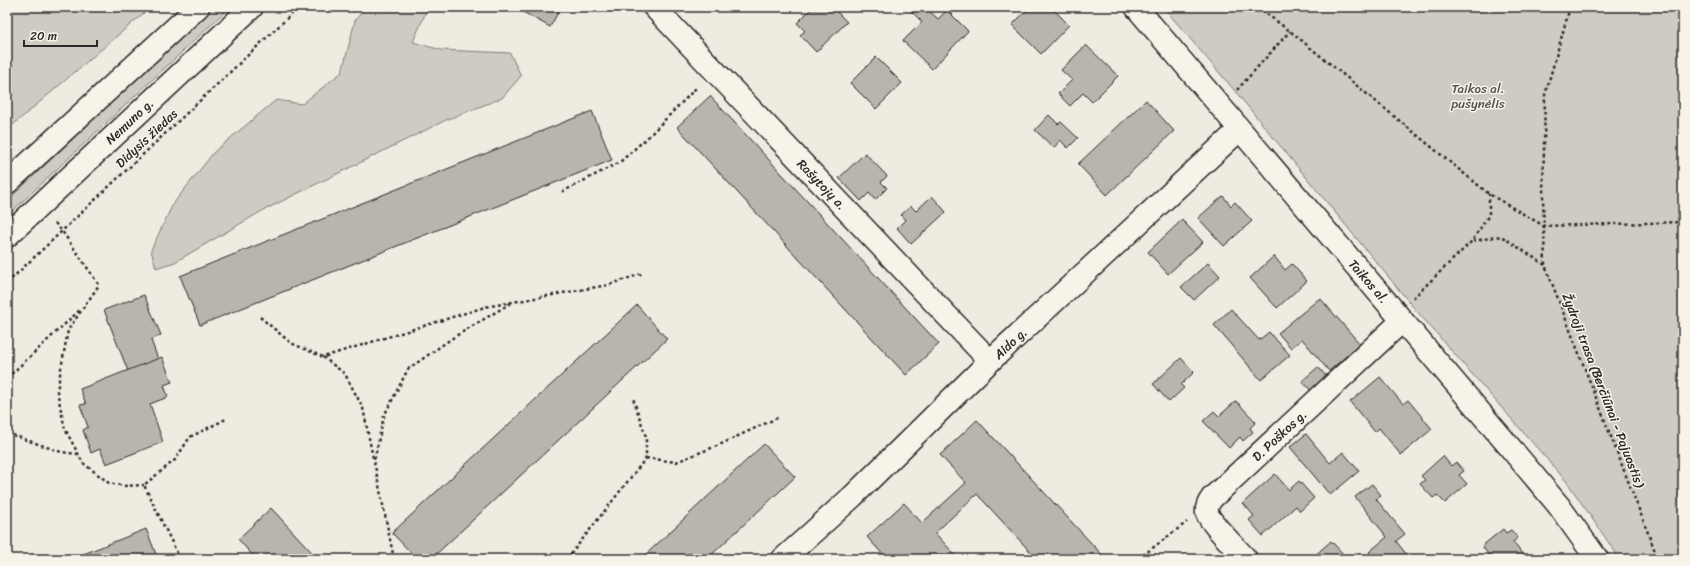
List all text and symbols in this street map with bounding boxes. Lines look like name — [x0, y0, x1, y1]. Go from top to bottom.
scale bar — [24, 22, 97, 48]
text: 20 m — [30, 25, 57, 47]
park label: Taikos al. pušynėlis — [1450, 77, 1505, 115]
street label: Nemuno g. — [100, 93, 159, 150]
street label: Didysis žiedas — [110, 103, 183, 174]
street label: Rašytojų a. — [791, 153, 852, 215]
street label: Taikos al. — [1343, 254, 1395, 309]
street label: Žydroji trasa (Berčiūnai - Pajuostis) — [1556, 290, 1652, 492]
street label: Aido g. — [987, 322, 1033, 366]
street label: D. Poškos g. — [1246, 404, 1312, 467]

